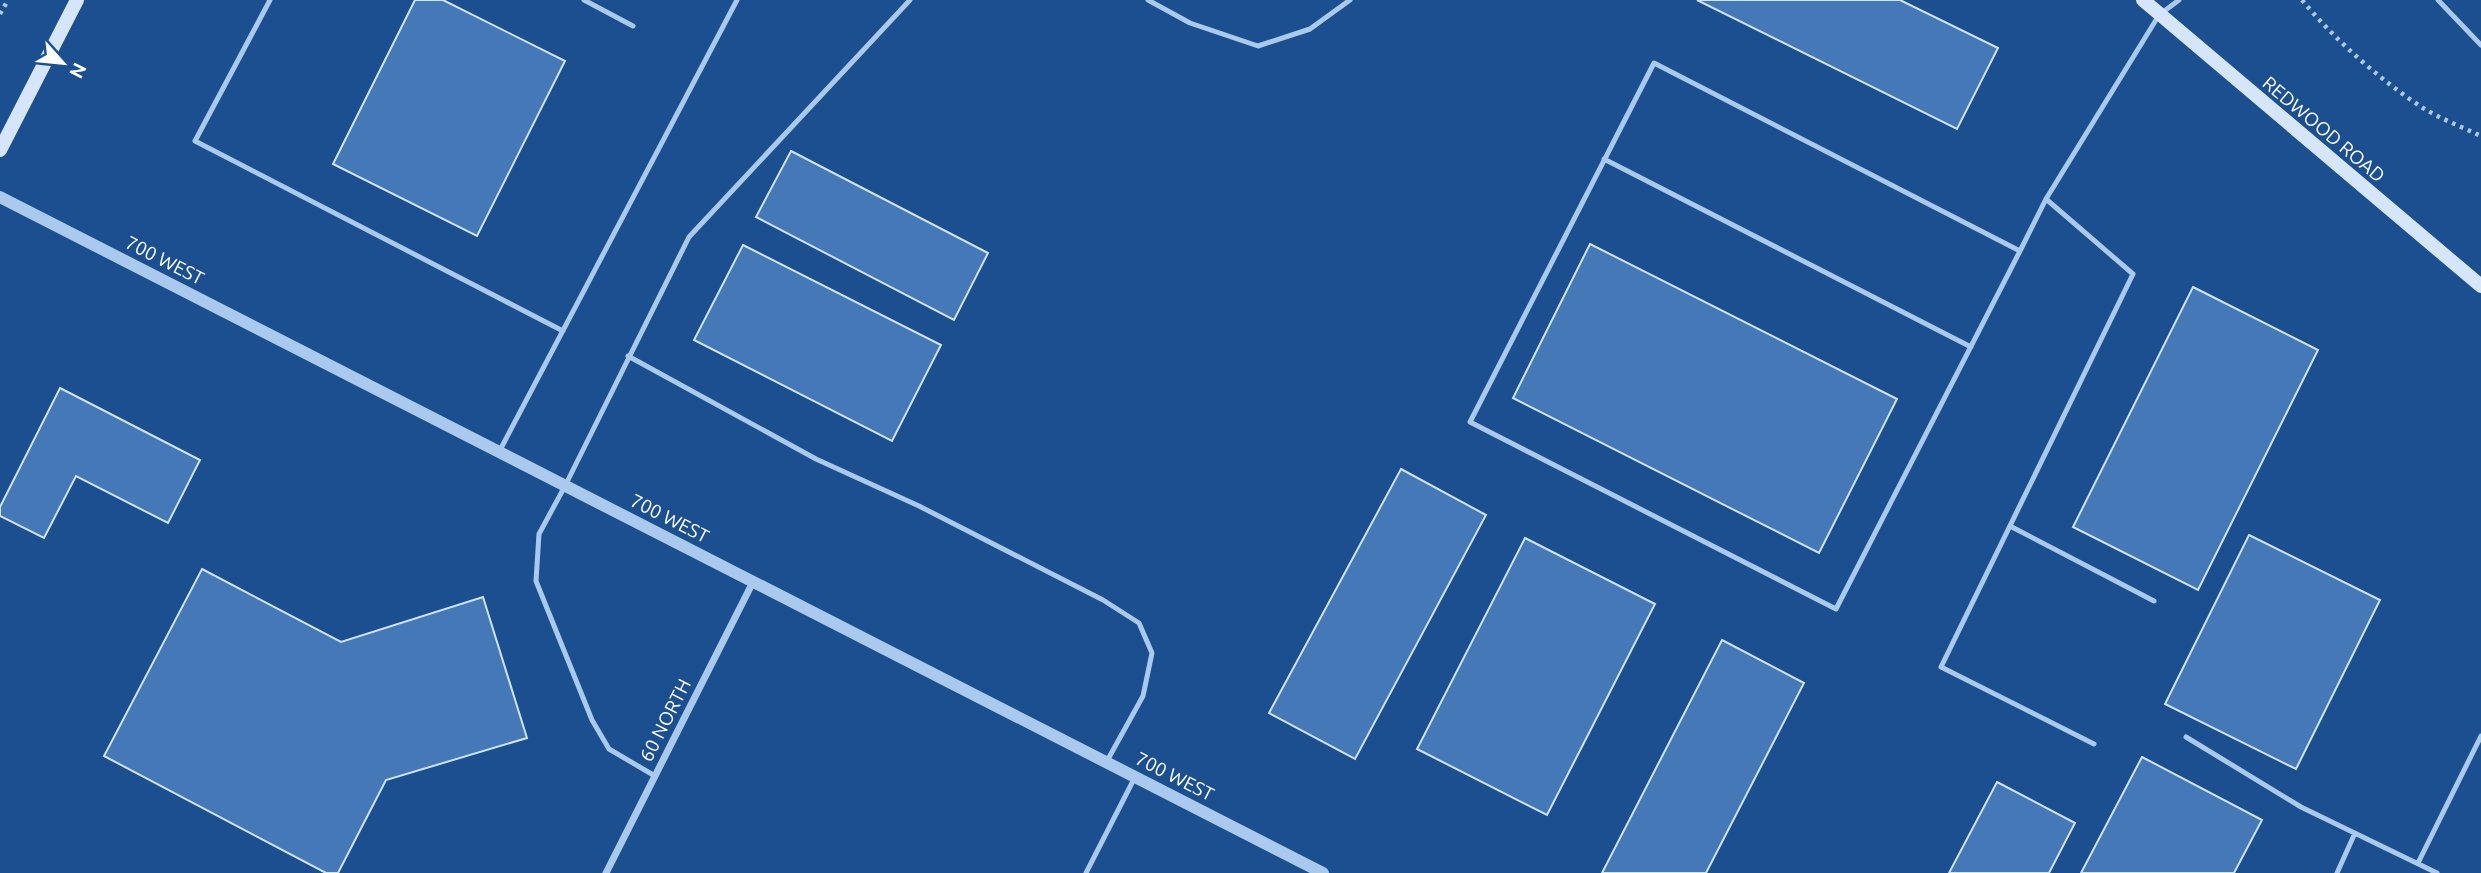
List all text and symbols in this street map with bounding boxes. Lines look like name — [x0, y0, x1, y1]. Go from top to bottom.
north arrow — [28, 28, 98, 98]
text: N — [65, 59, 91, 82]
street label: REDWOOD ROAD — [2258, 72, 2390, 186]
street label: 700 WEST — [122, 231, 208, 289]
street label: 700 WEST — [627, 489, 713, 547]
street label: 60 NORTH — [635, 675, 695, 765]
street label: 700 WEST — [1132, 747, 1218, 805]

